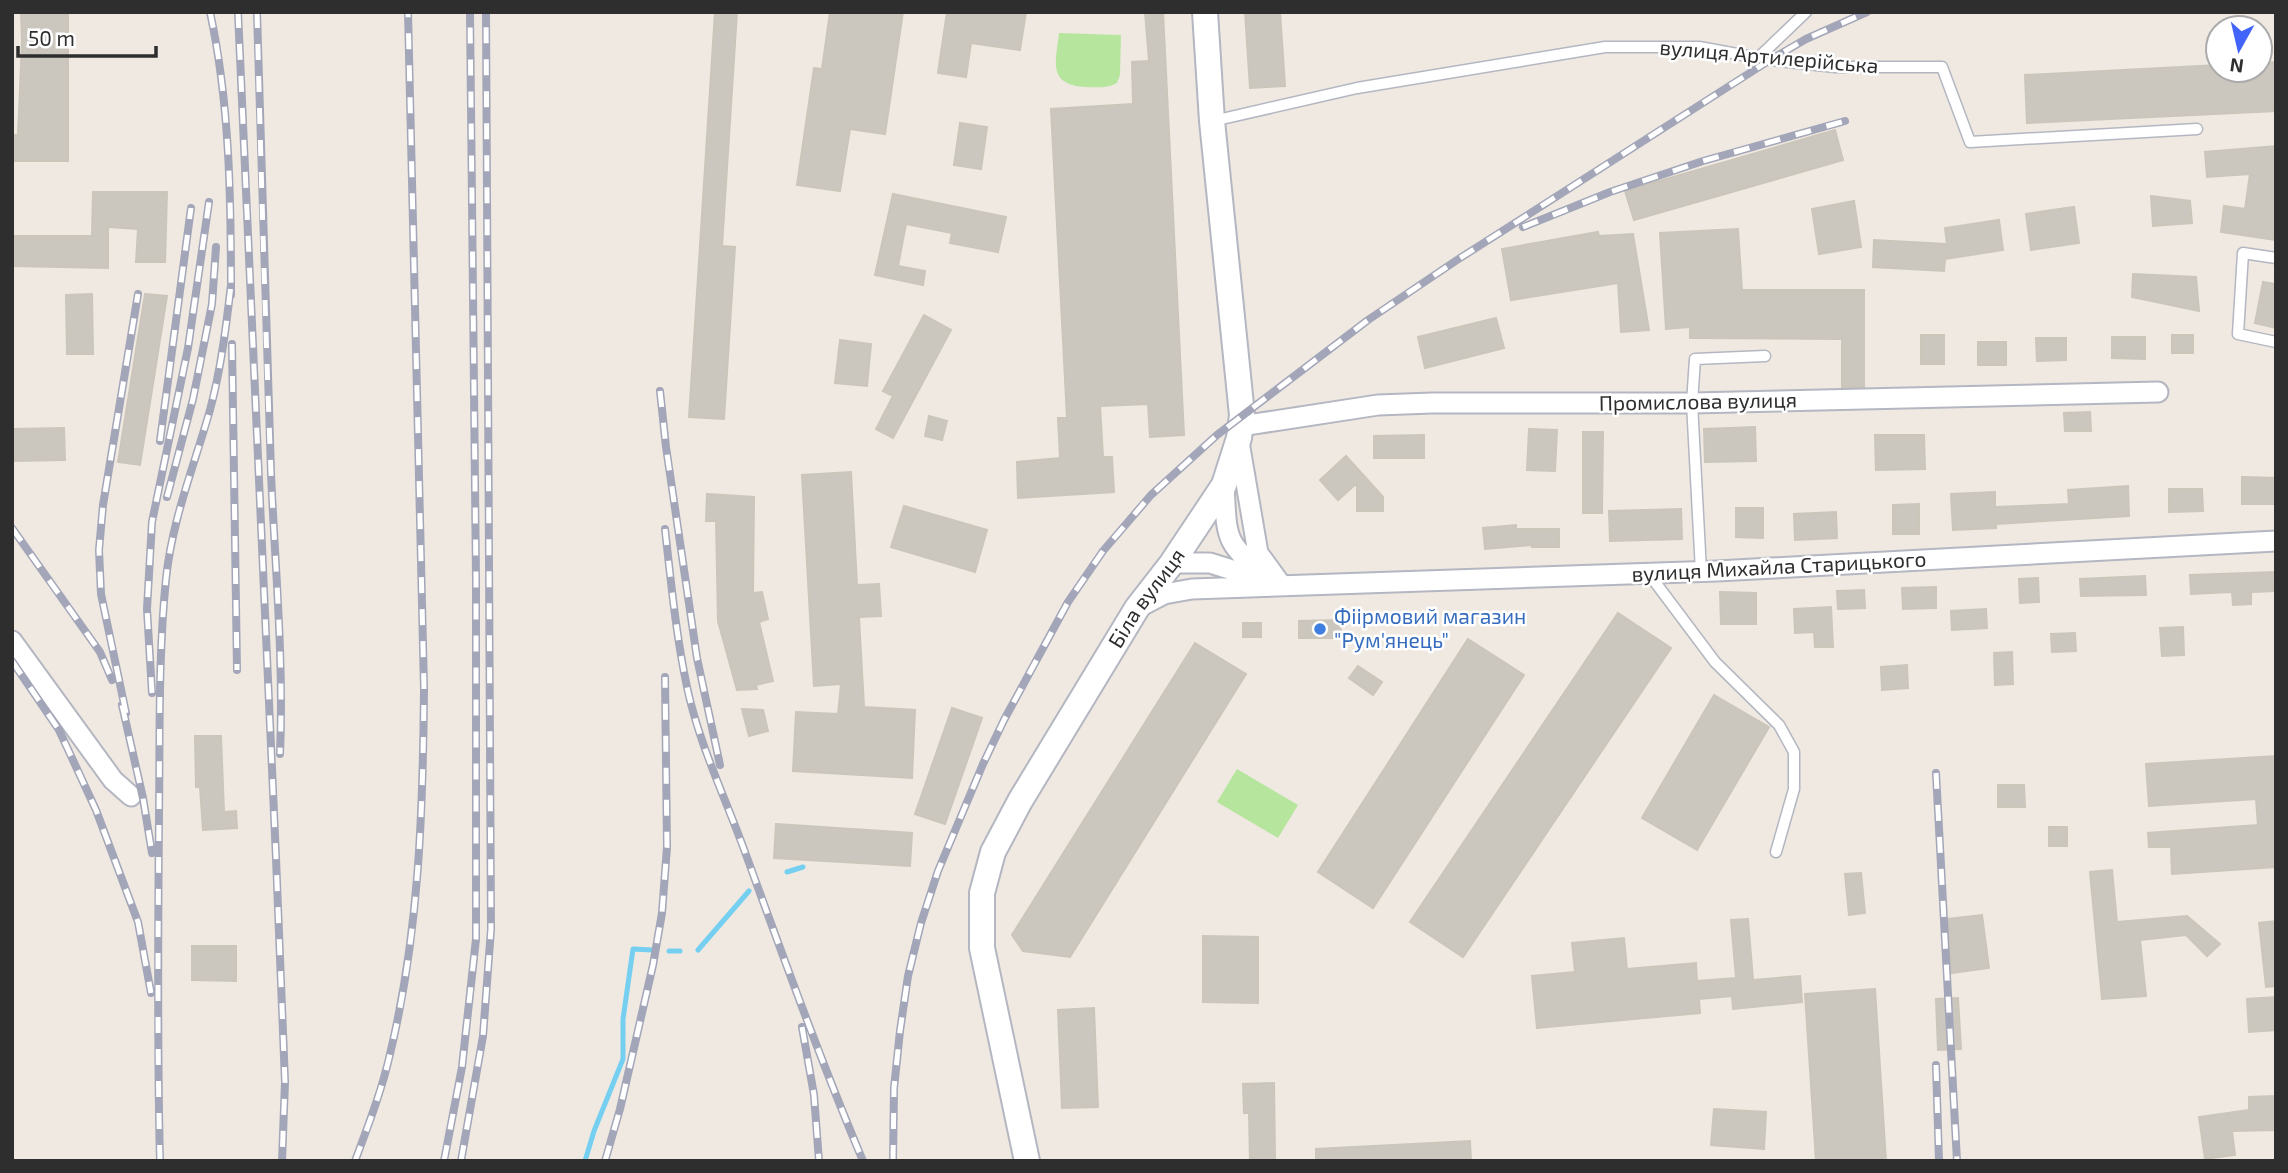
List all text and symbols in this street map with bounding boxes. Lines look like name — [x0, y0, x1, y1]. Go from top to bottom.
scale bar — [18, 14, 156, 58]
north arrow — [2204, 14, 2274, 84]
text: 50 m — [28, 25, 75, 50]
street label: вулиця Артилерійська — [1659, 33, 1880, 79]
text: N — [2228, 54, 2245, 79]
street label: Промислова вулиця — [1599, 386, 1797, 416]
street label: Біла вулиця — [1102, 543, 1189, 652]
street label: вулиця Михайла Старицького — [1631, 545, 1927, 587]
place label: Фіірмовий магазин "Рум'янець" — [1334, 603, 1526, 653]
marker: Фіірмовий магазин "Рум'янець" — [1312, 621, 1328, 637]

